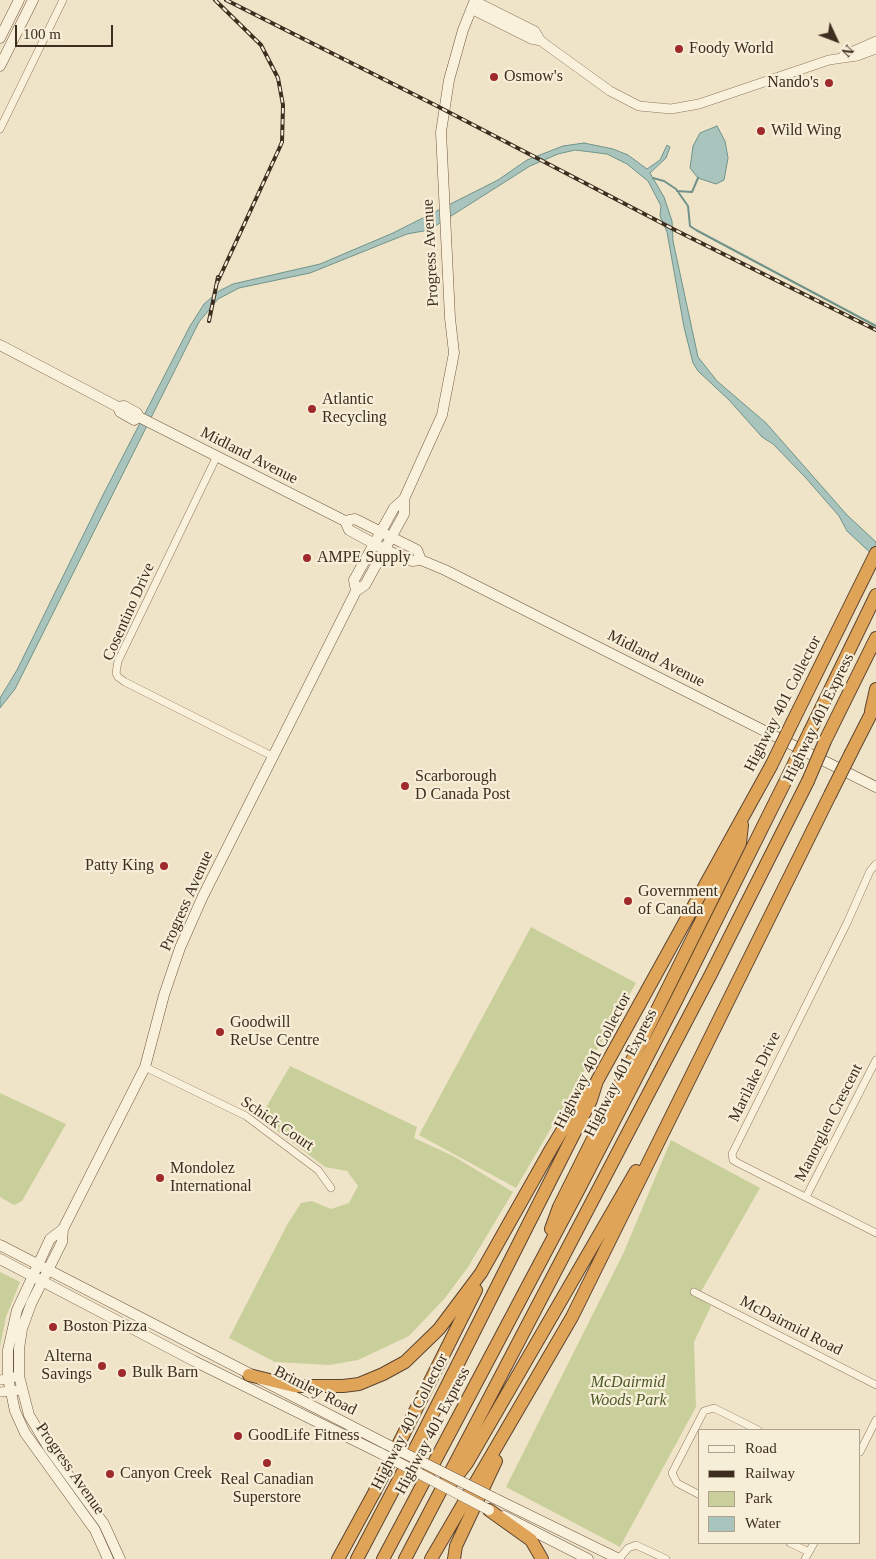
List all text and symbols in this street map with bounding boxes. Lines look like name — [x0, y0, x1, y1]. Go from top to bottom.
scale bar — [18, 15, 115, 47]
north arrow — [811, 15, 861, 65]
text: 100 m — [23, 26, 61, 42]
place label: Foody World — [689, 39, 773, 59]
text: N — [838, 42, 856, 59]
marker: Foody World — [673, 43, 685, 55]
place label: Osmow's — [504, 67, 563, 87]
marker: Osmow's — [488, 71, 500, 83]
place label: Nando's — [767, 73, 819, 93]
marker: Nando's — [823, 77, 835, 89]
place label: Wild Wing — [771, 121, 841, 141]
marker: Wild Wing — [755, 125, 767, 137]
street label: Progress Avenue — [419, 199, 443, 307]
place label: Atlantic Recycling — [322, 390, 387, 428]
marker: Atlantic Recycling — [306, 403, 318, 415]
street label: Midland Avenue — [197, 423, 301, 489]
place label: AMPE Supply — [317, 548, 411, 568]
marker: AMPE Supply — [301, 552, 313, 564]
street label: Cosentino Drive — [99, 560, 159, 664]
street label: Midland Avenue — [604, 626, 708, 692]
street label: Highway 401 Collector — [740, 633, 826, 775]
street label: Highway 401 Express — [779, 650, 859, 786]
place label: Scarborough D Canada Post — [415, 767, 510, 805]
marker: Scarborough D Canada Post — [399, 780, 411, 792]
street label: Progress Avenue — [156, 848, 218, 954]
place label: Patty King — [85, 856, 154, 876]
marker: Patty King — [158, 860, 170, 872]
place label: Government of Canada — [638, 882, 718, 920]
marker: Government of Canada — [622, 895, 634, 907]
street label: Highway 401 Collector — [550, 990, 636, 1132]
street label: Highway 401 Express — [580, 1006, 662, 1140]
place label: Goodwill ReUse Centre — [230, 1013, 319, 1051]
marker: Goodwill ReUse Centre — [214, 1026, 226, 1038]
street label: Marilake Drive — [725, 1029, 785, 1125]
street label: Manorglen Crescent — [791, 1061, 867, 1185]
street label: Schick Court — [237, 1093, 317, 1155]
place label: Mondolez International — [170, 1159, 252, 1197]
marker: Mondolez International — [154, 1172, 166, 1184]
street label: McDairmid Road — [737, 1292, 845, 1360]
place label: Boston Pizza — [63, 1317, 147, 1337]
marker: Boston Pizza — [47, 1321, 59, 1333]
place label: Alterna Savings — [41, 1347, 92, 1385]
street label: Highway 401 Collector — [367, 1351, 453, 1493]
marker: Alterna Savings — [96, 1360, 108, 1372]
street label: Brimley Road — [270, 1362, 360, 1420]
place label: Bulk Barn — [132, 1363, 198, 1383]
street label: Highway 401 Express — [391, 1364, 475, 1498]
marker: Bulk Barn — [116, 1367, 128, 1379]
park label: McDairmid Woods Park — [589, 1373, 667, 1411]
street label: Progress Avenue — [31, 1419, 109, 1519]
place label: GoodLife Fitness — [248, 1426, 360, 1446]
legend — [698, 1429, 861, 1544]
marker: GoodLife Fitness — [232, 1430, 244, 1442]
text: Road — [745, 1440, 777, 1456]
marker: Real Canadian Superstore — [261, 1457, 273, 1469]
place label: Canyon Creek — [120, 1464, 212, 1484]
text: Railway — [745, 1465, 795, 1481]
marker: Canyon Creek — [104, 1468, 116, 1480]
place label: Real Canadian Superstore — [220, 1470, 314, 1508]
text: Park — [745, 1490, 773, 1506]
text: Water — [745, 1515, 780, 1531]

